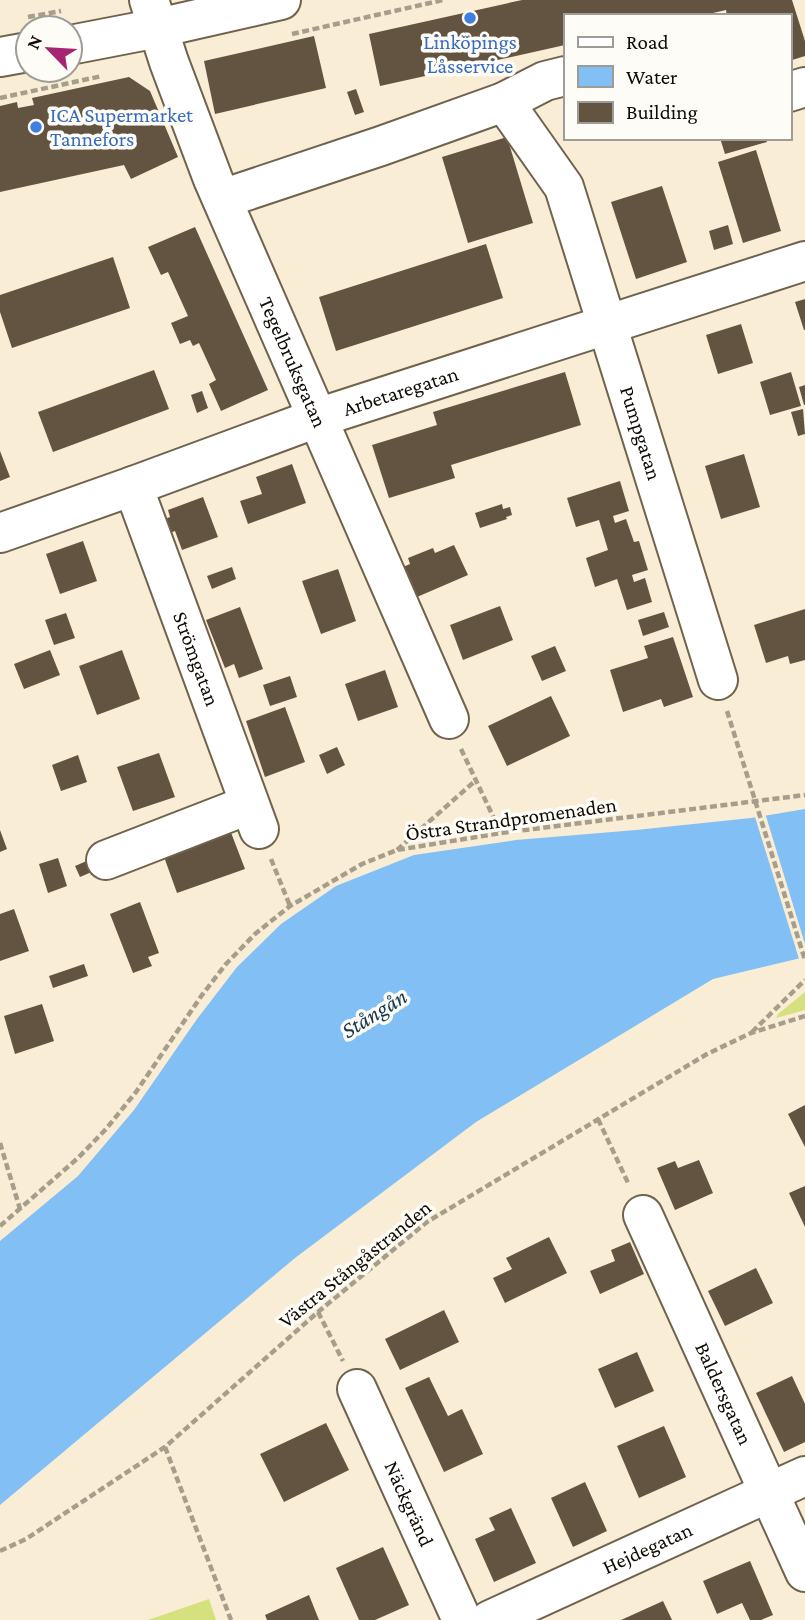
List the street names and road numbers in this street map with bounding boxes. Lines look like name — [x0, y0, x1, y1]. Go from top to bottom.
street label: Tegelbruksgatan — [254, 293, 332, 431]
street label: Arbetaregatan — [340, 361, 461, 421]
street label: Pumpgatan — [615, 383, 667, 483]
street label: Strömgatan — [168, 608, 225, 709]
street label: Östra Strandpromenaden — [404, 792, 618, 846]
street label: Västra Stångåstranden — [274, 1195, 436, 1333]
street label: Baldersgatan — [690, 1338, 758, 1449]
street label: Näckgränd — [379, 1457, 439, 1550]
street label: Hejdegatan — [599, 1517, 696, 1579]

